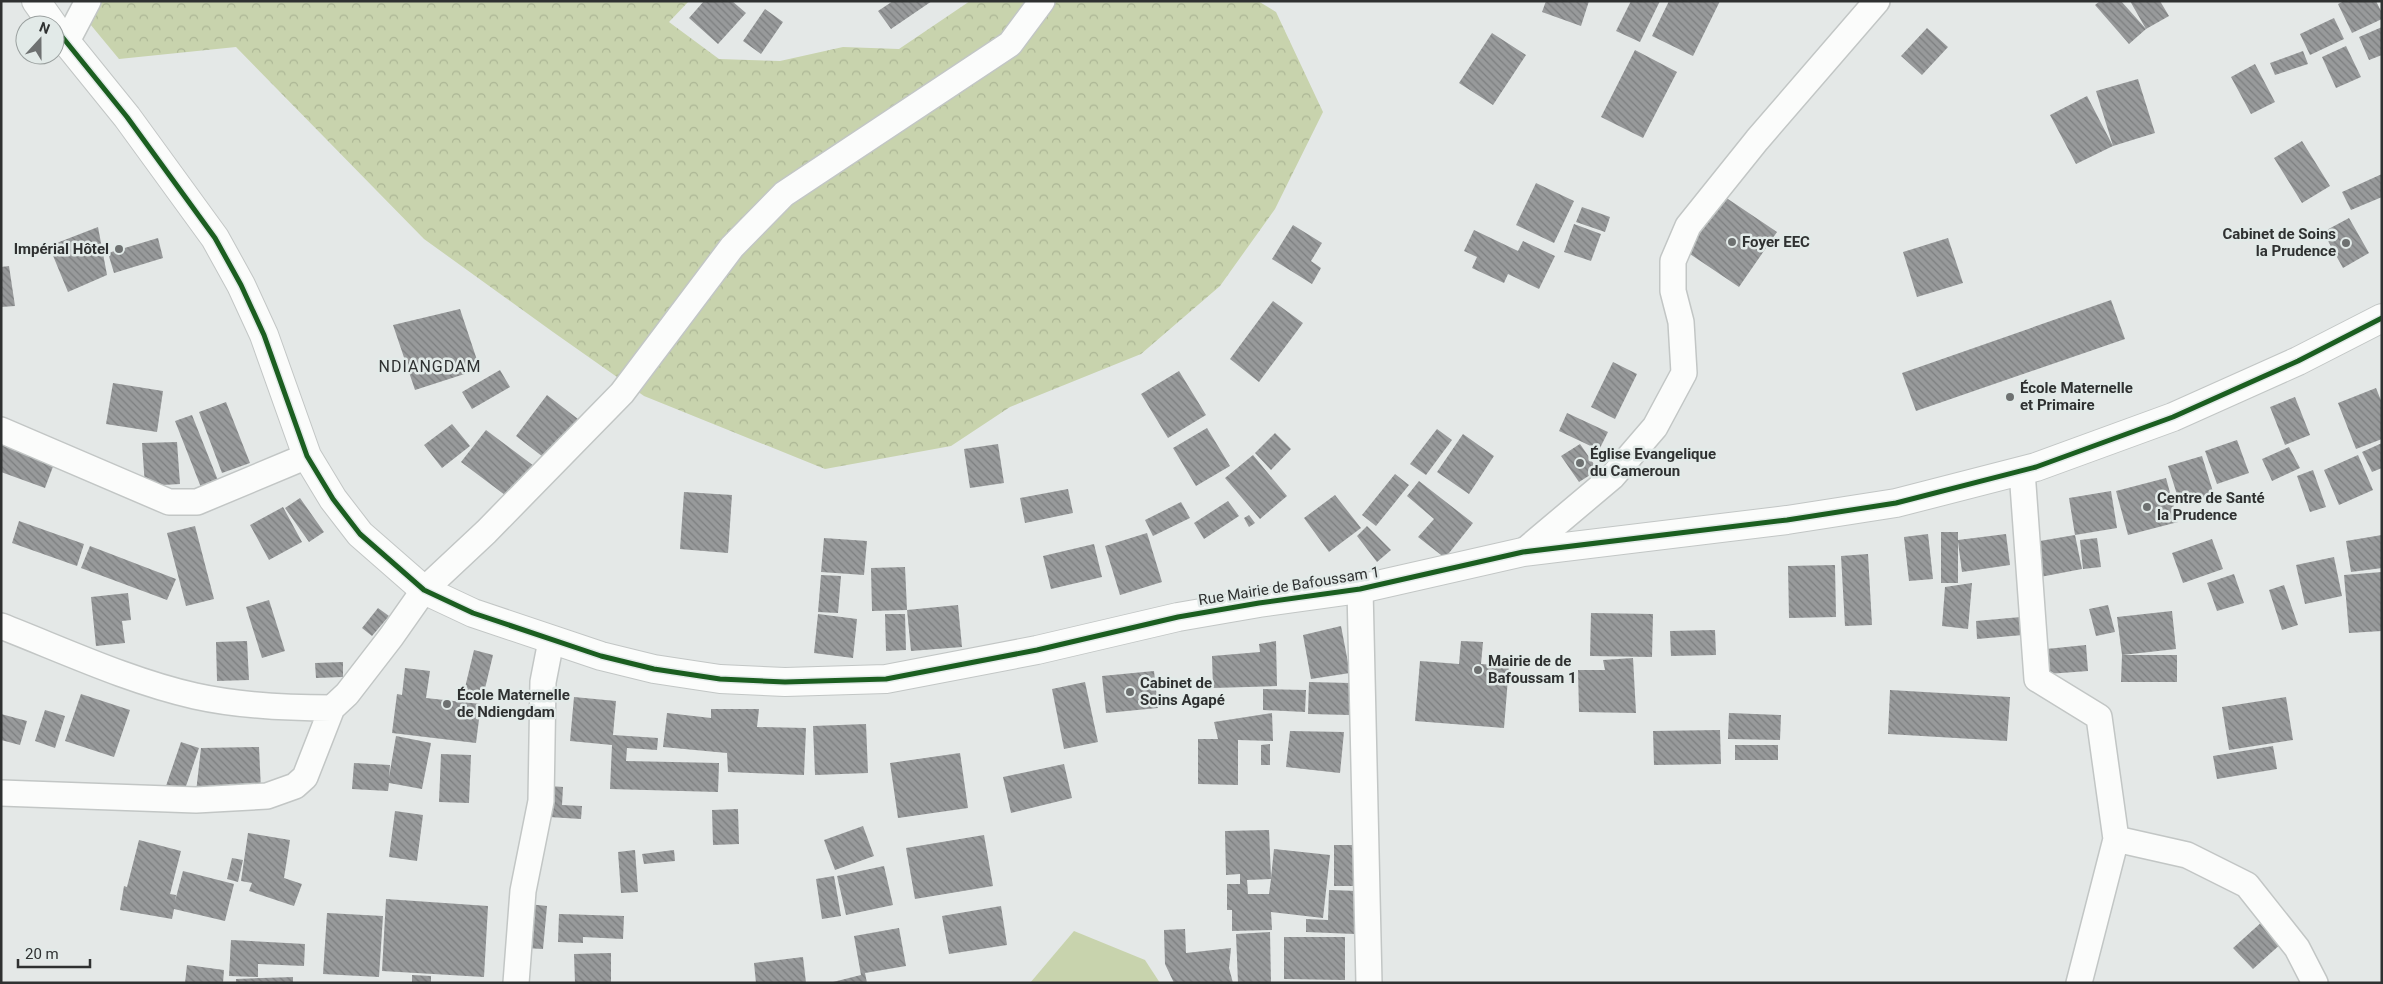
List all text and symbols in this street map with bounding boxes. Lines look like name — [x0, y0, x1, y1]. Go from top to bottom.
north arrow — [15, 15, 65, 65]
text: N — [37, 19, 52, 37]
place label: Cabinet de Soins la Prudence — [2222, 225, 2336, 260]
place label: Foyer EEC — [1742, 233, 1810, 251]
marker: Foyer EEC — [1726, 236, 1738, 248]
marker: Cabinet de Soins la Prudence — [2340, 237, 2352, 249]
place label: Impérial Hôtel — [14, 240, 109, 258]
marker: Impérial Hôtel — [113, 243, 125, 255]
district label: NDIANGDAM — [379, 357, 481, 376]
place label: École Maternelle et Primaire — [2020, 379, 2133, 414]
marker: École Maternelle et Primaire — [2004, 391, 2016, 403]
place label: Église Evangelique du Cameroun — [1590, 445, 1716, 480]
marker: Église Evangelique du Cameroun — [1574, 457, 1586, 469]
place label: Centre de Santé la Prudence — [2157, 489, 2265, 524]
marker: Centre de Santé la Prudence — [2141, 501, 2153, 513]
street label: Rue Mairie de Bafoussam 1 — [1197, 563, 1381, 609]
place label: Mairie de de Bafoussam 1 — [1488, 652, 1577, 687]
marker: Mairie de de Bafoussam 1 — [1472, 664, 1484, 676]
place label: Cabinet de Soins Agapé — [1140, 674, 1225, 709]
place label: École Maternelle de Ndiengdam — [457, 686, 570, 721]
marker: Cabinet de Soins Agapé — [1124, 686, 1136, 698]
marker: École Maternelle de Ndiengdam — [441, 698, 453, 710]
scale bar — [18, 936, 90, 968]
text: 20 m — [25, 945, 59, 963]

